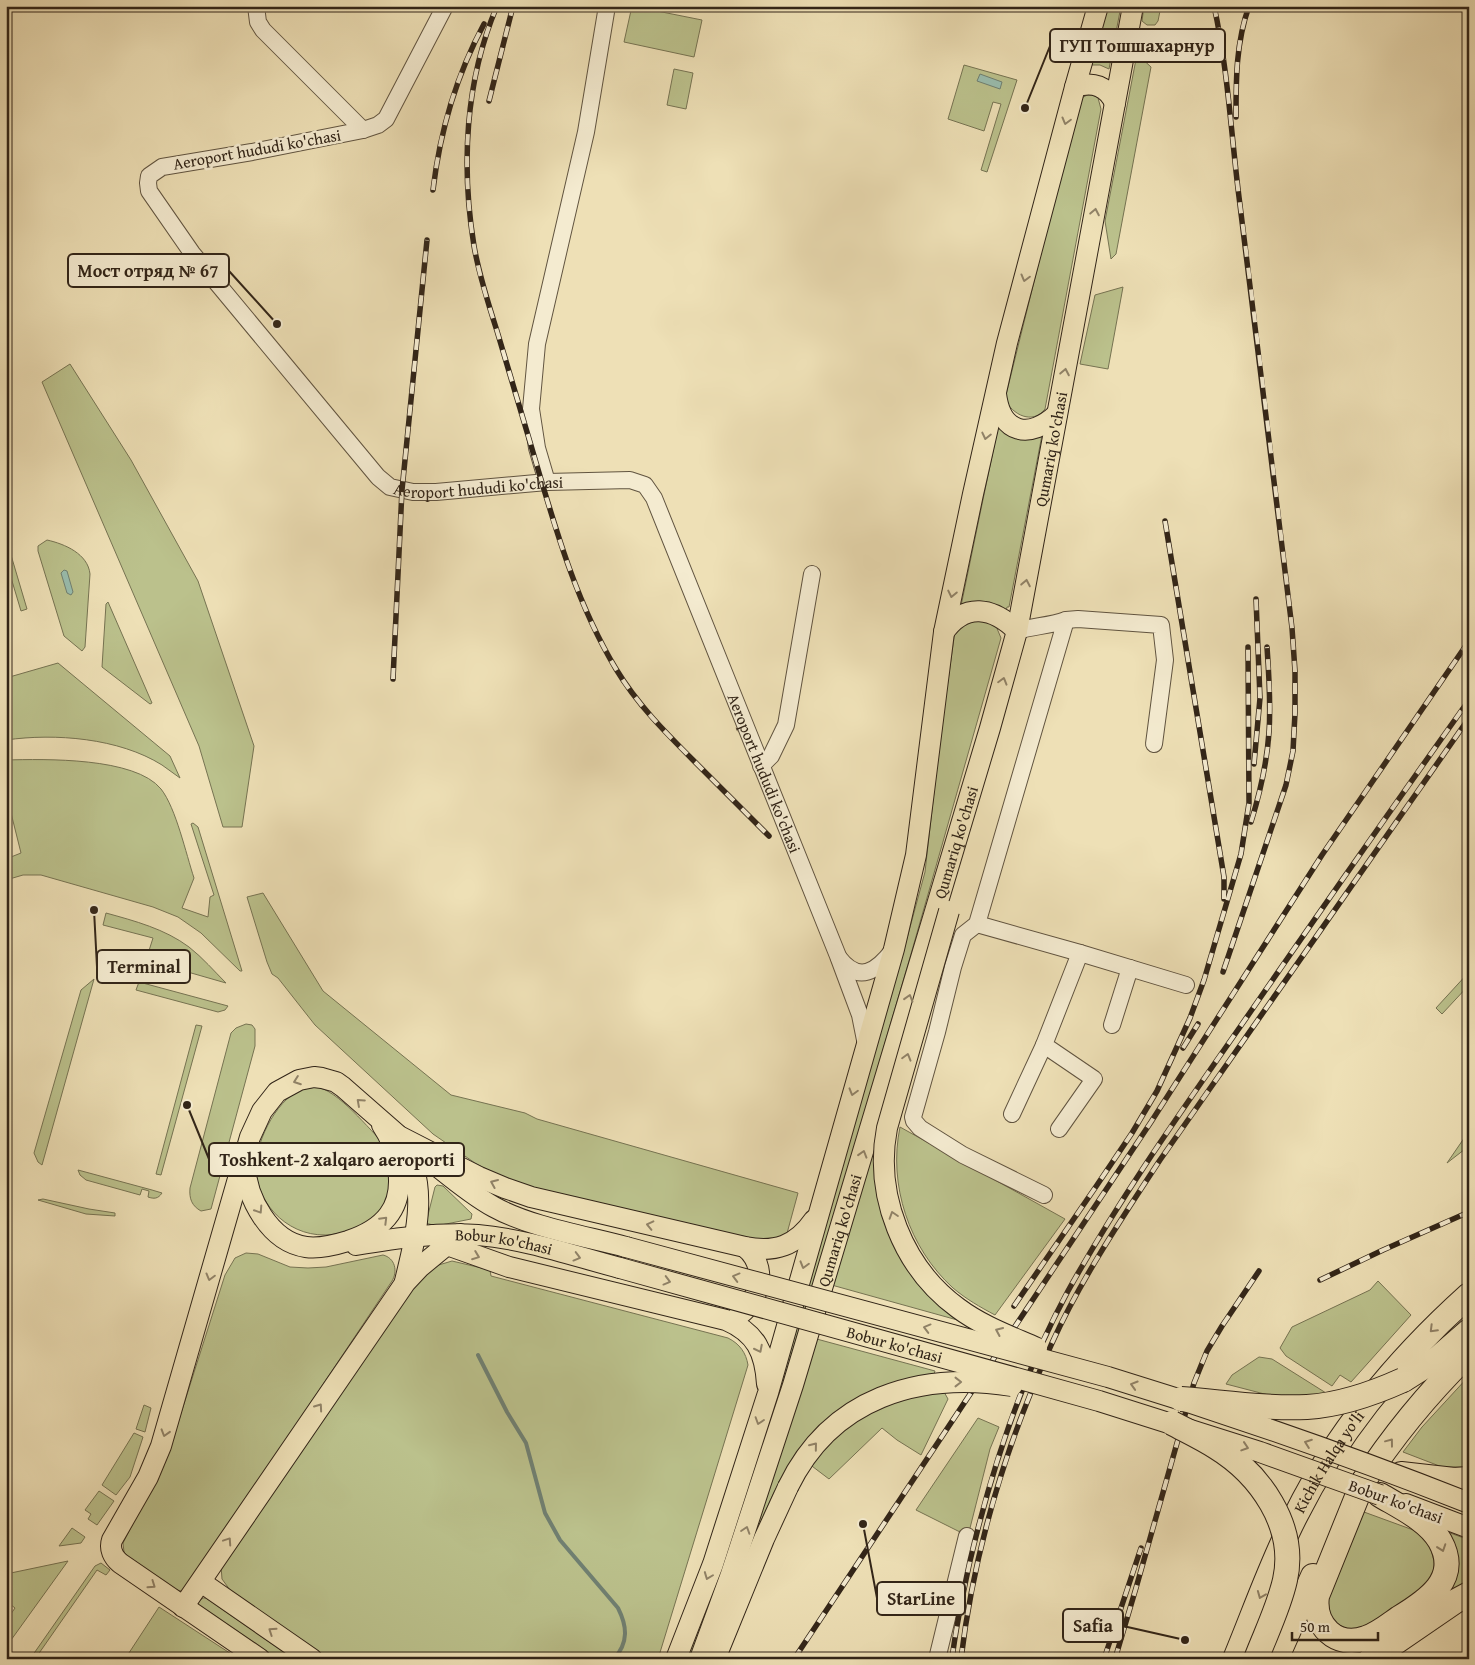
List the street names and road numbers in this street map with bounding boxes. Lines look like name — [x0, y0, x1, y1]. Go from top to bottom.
street label: Aeroport hududi ko'chasi — [171, 122, 343, 176]
street label: Qumariq ko'chasi — [1028, 389, 1073, 509]
street label: Aeroport hududi ko'chasi — [391, 470, 564, 504]
street label: Aeroport hududi ko'chasi — [722, 690, 808, 857]
street label: Qumariq ko'chasi — [928, 783, 984, 901]
street label: Qumariq ko'chasi — [811, 1171, 868, 1289]
street label: Bobur ko'chasi — [455, 1222, 556, 1261]
street label: Bobur ko'chasi — [844, 1319, 946, 1369]
street label: Kichik Halqa yo'li — [1287, 1405, 1370, 1517]
street label: Bobur ko'chasi — [1346, 1473, 1447, 1529]

